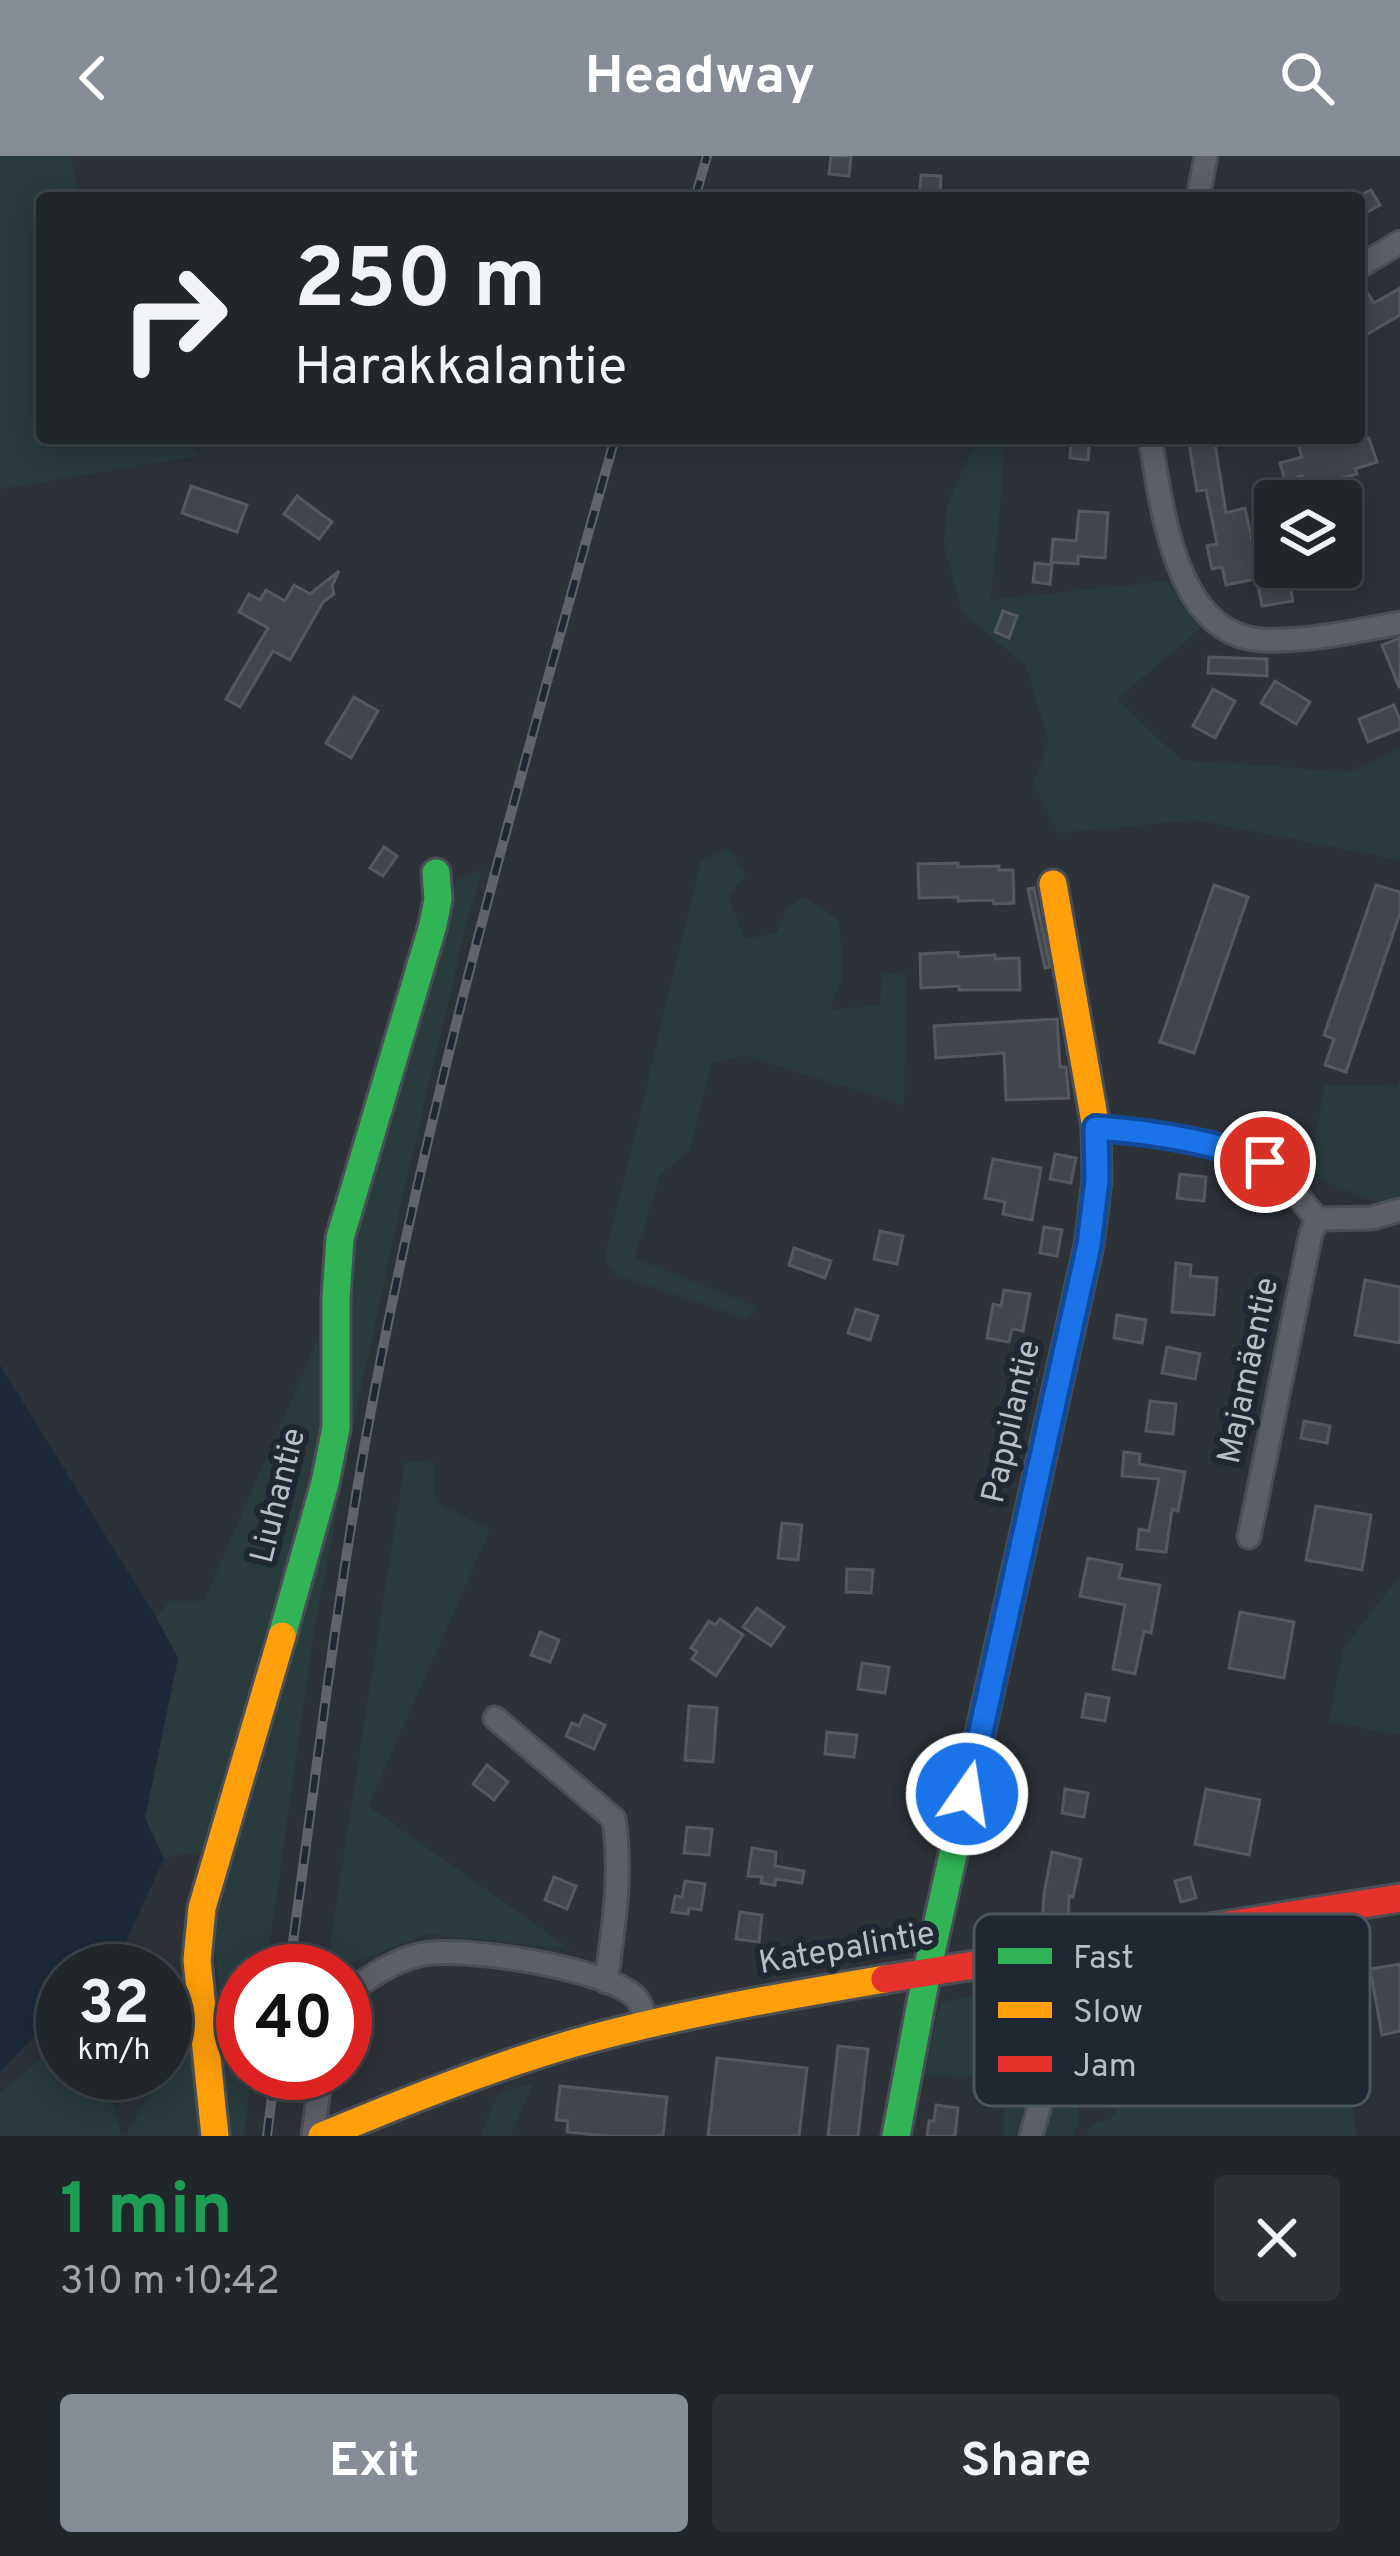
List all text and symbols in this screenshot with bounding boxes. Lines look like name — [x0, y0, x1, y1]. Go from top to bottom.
text: Headway — [585, 44, 815, 113]
icon: back — [60, 45, 126, 111]
icon: search — [1274, 45, 1340, 111]
text: 250 m — [294, 231, 546, 337]
icon: right — [96, 240, 252, 396]
text: Harakkalantie — [294, 335, 627, 404]
map controls — [1254, 480, 1362, 588]
button: layers — [1254, 480, 1362, 588]
pin — [1214, 1111, 1316, 1213]
icon: arrive — [1232, 1129, 1298, 1195]
street label: Majamäentie — [1210, 1274, 1290, 1468]
street label: Pappilantie — [974, 1336, 1052, 1508]
street label: Liuhantie — [243, 1424, 317, 1568]
position arrow — [904, 1731, 1030, 1857]
street label: Katepalintie — [756, 1914, 938, 1986]
legend — [974, 1914, 1370, 2106]
text: Fast — [1073, 1939, 1134, 1981]
speed limit sign: 40 — [216, 1944, 372, 2100]
text: 32 — [78, 1969, 150, 2045]
text: Slow — [1073, 1993, 1143, 2035]
text: km/h — [78, 2033, 150, 2070]
text: Jam — [1073, 2047, 1137, 2089]
text: 1 min — [60, 2168, 233, 2260]
button: close — [1214, 2175, 1340, 2301]
text: 310 m · 10:42 — [60, 2259, 280, 2308]
button: Exit — [60, 2394, 688, 2532]
button: Share — [712, 2394, 1340, 2532]

